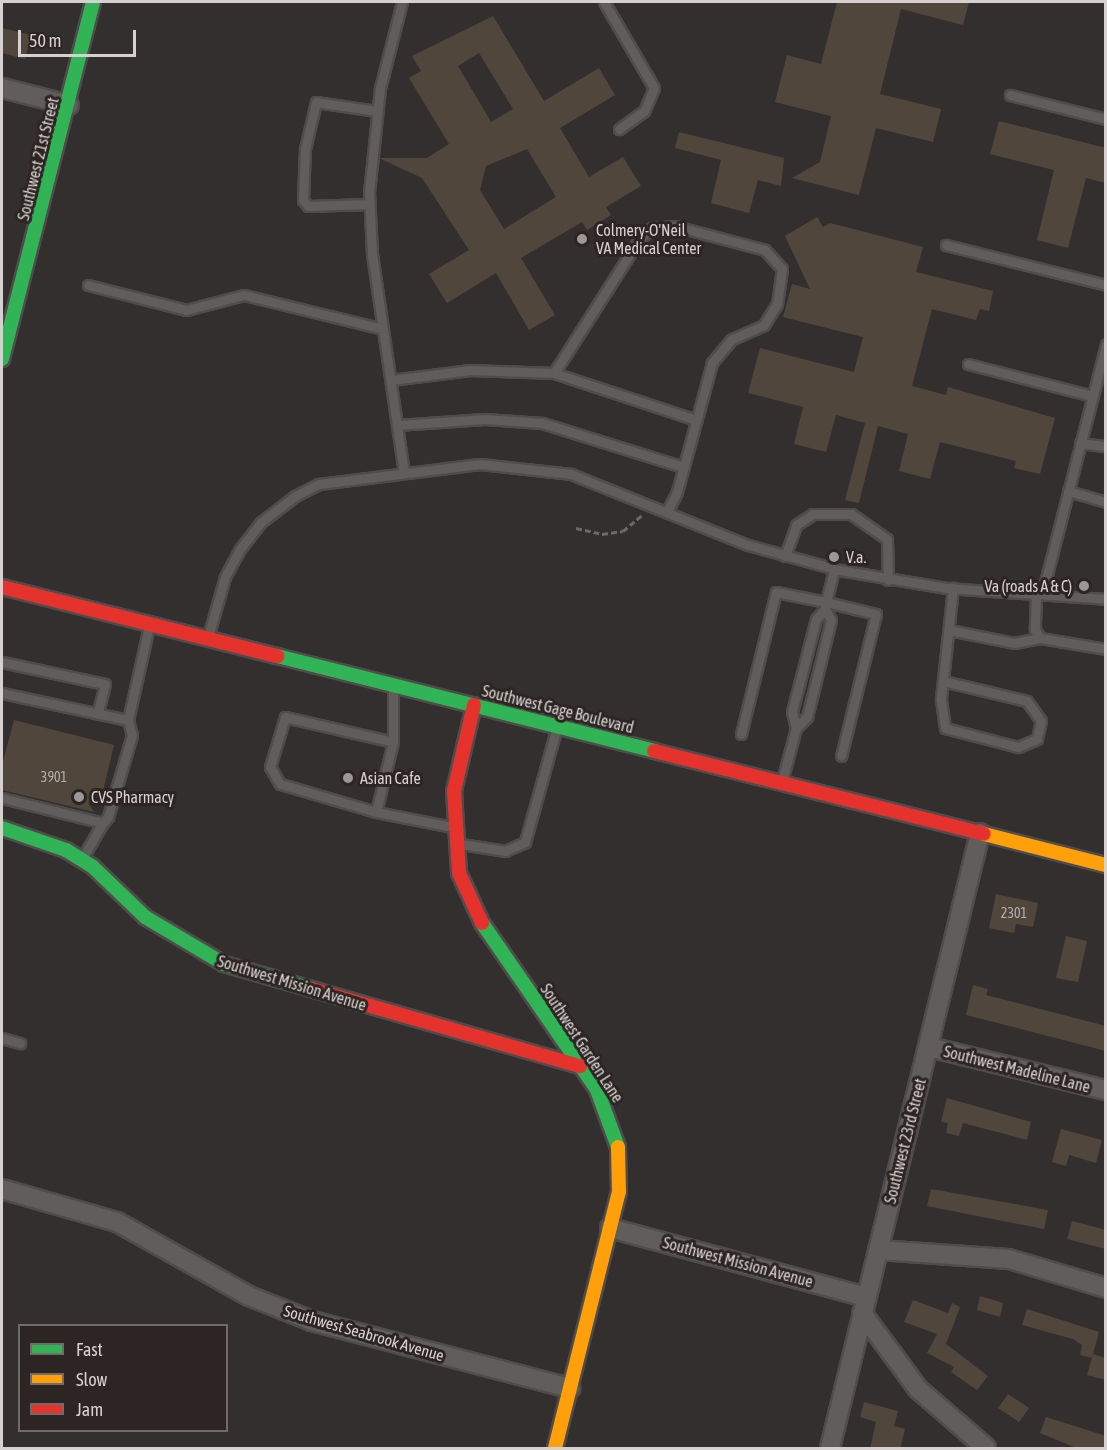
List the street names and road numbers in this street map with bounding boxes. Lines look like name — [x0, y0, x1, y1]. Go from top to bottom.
street label: Southwest 21st Street — [13, 96, 63, 222]
street label: Southwest Gage Boulevard — [480, 681, 636, 737]
street label: Southwest Mission Avenue — [215, 951, 369, 1015]
street label: Southwest Garden Lane — [536, 980, 628, 1106]
street label: Southwest Madeline Lane — [942, 1042, 1092, 1096]
street label: Southwest 23rd Street — [880, 1077, 930, 1205]
street label: Southwest Mission Avenue — [661, 1233, 815, 1291]
street label: Southwest Seabrook Avenue — [282, 1301, 446, 1365]

